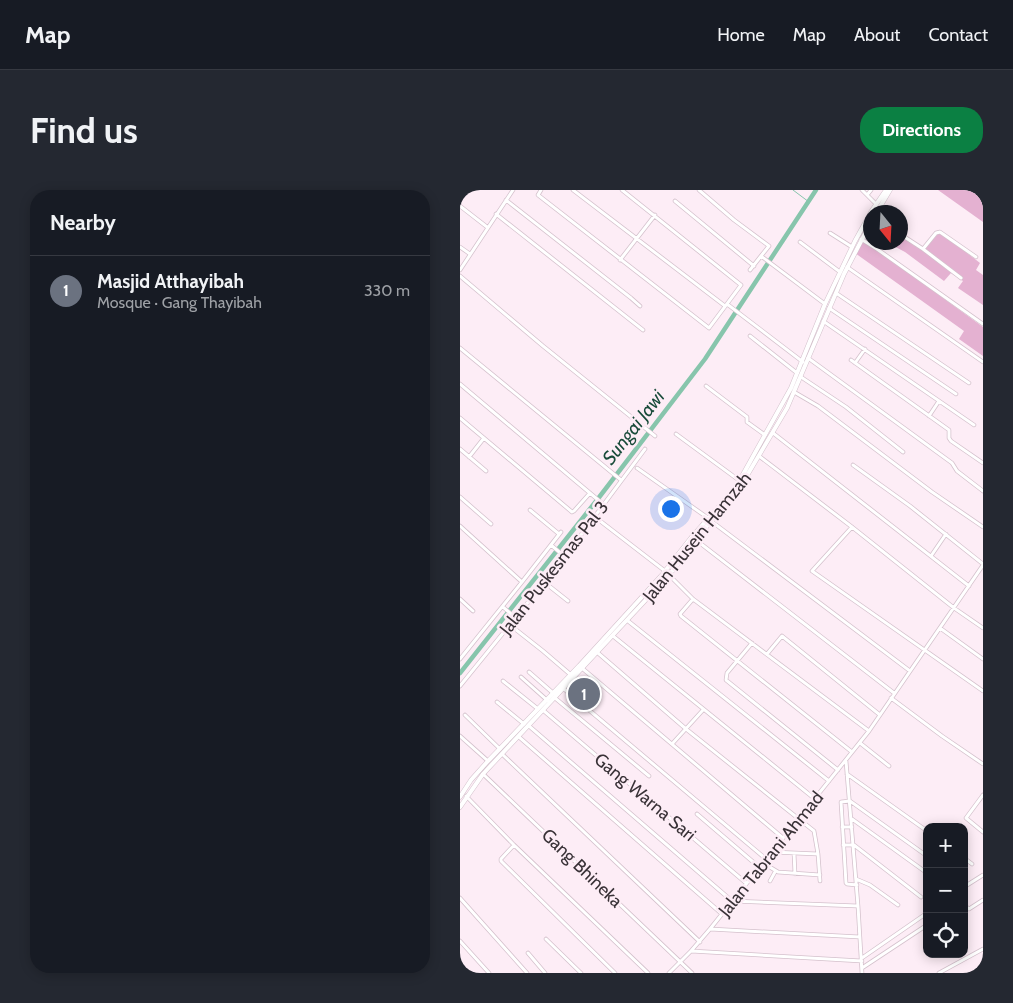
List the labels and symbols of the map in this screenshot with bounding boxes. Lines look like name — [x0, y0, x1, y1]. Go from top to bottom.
north arrow — [863, 205, 908, 250]
water label: Sungai Jawi — [597, 385, 670, 469]
street label: Jalan Husein Hamzah — [637, 468, 756, 607]
your location — [658, 496, 684, 522]
street label: Jalan Puskesmas Pal 3 — [494, 497, 613, 640]
pin: 1 — [568, 675, 600, 713]
street label: Gang Warna Sari — [590, 748, 700, 846]
street label: Jalan Tabrani Ahmad — [713, 787, 828, 922]
street label: Gang Bhineka — [537, 824, 627, 912]

